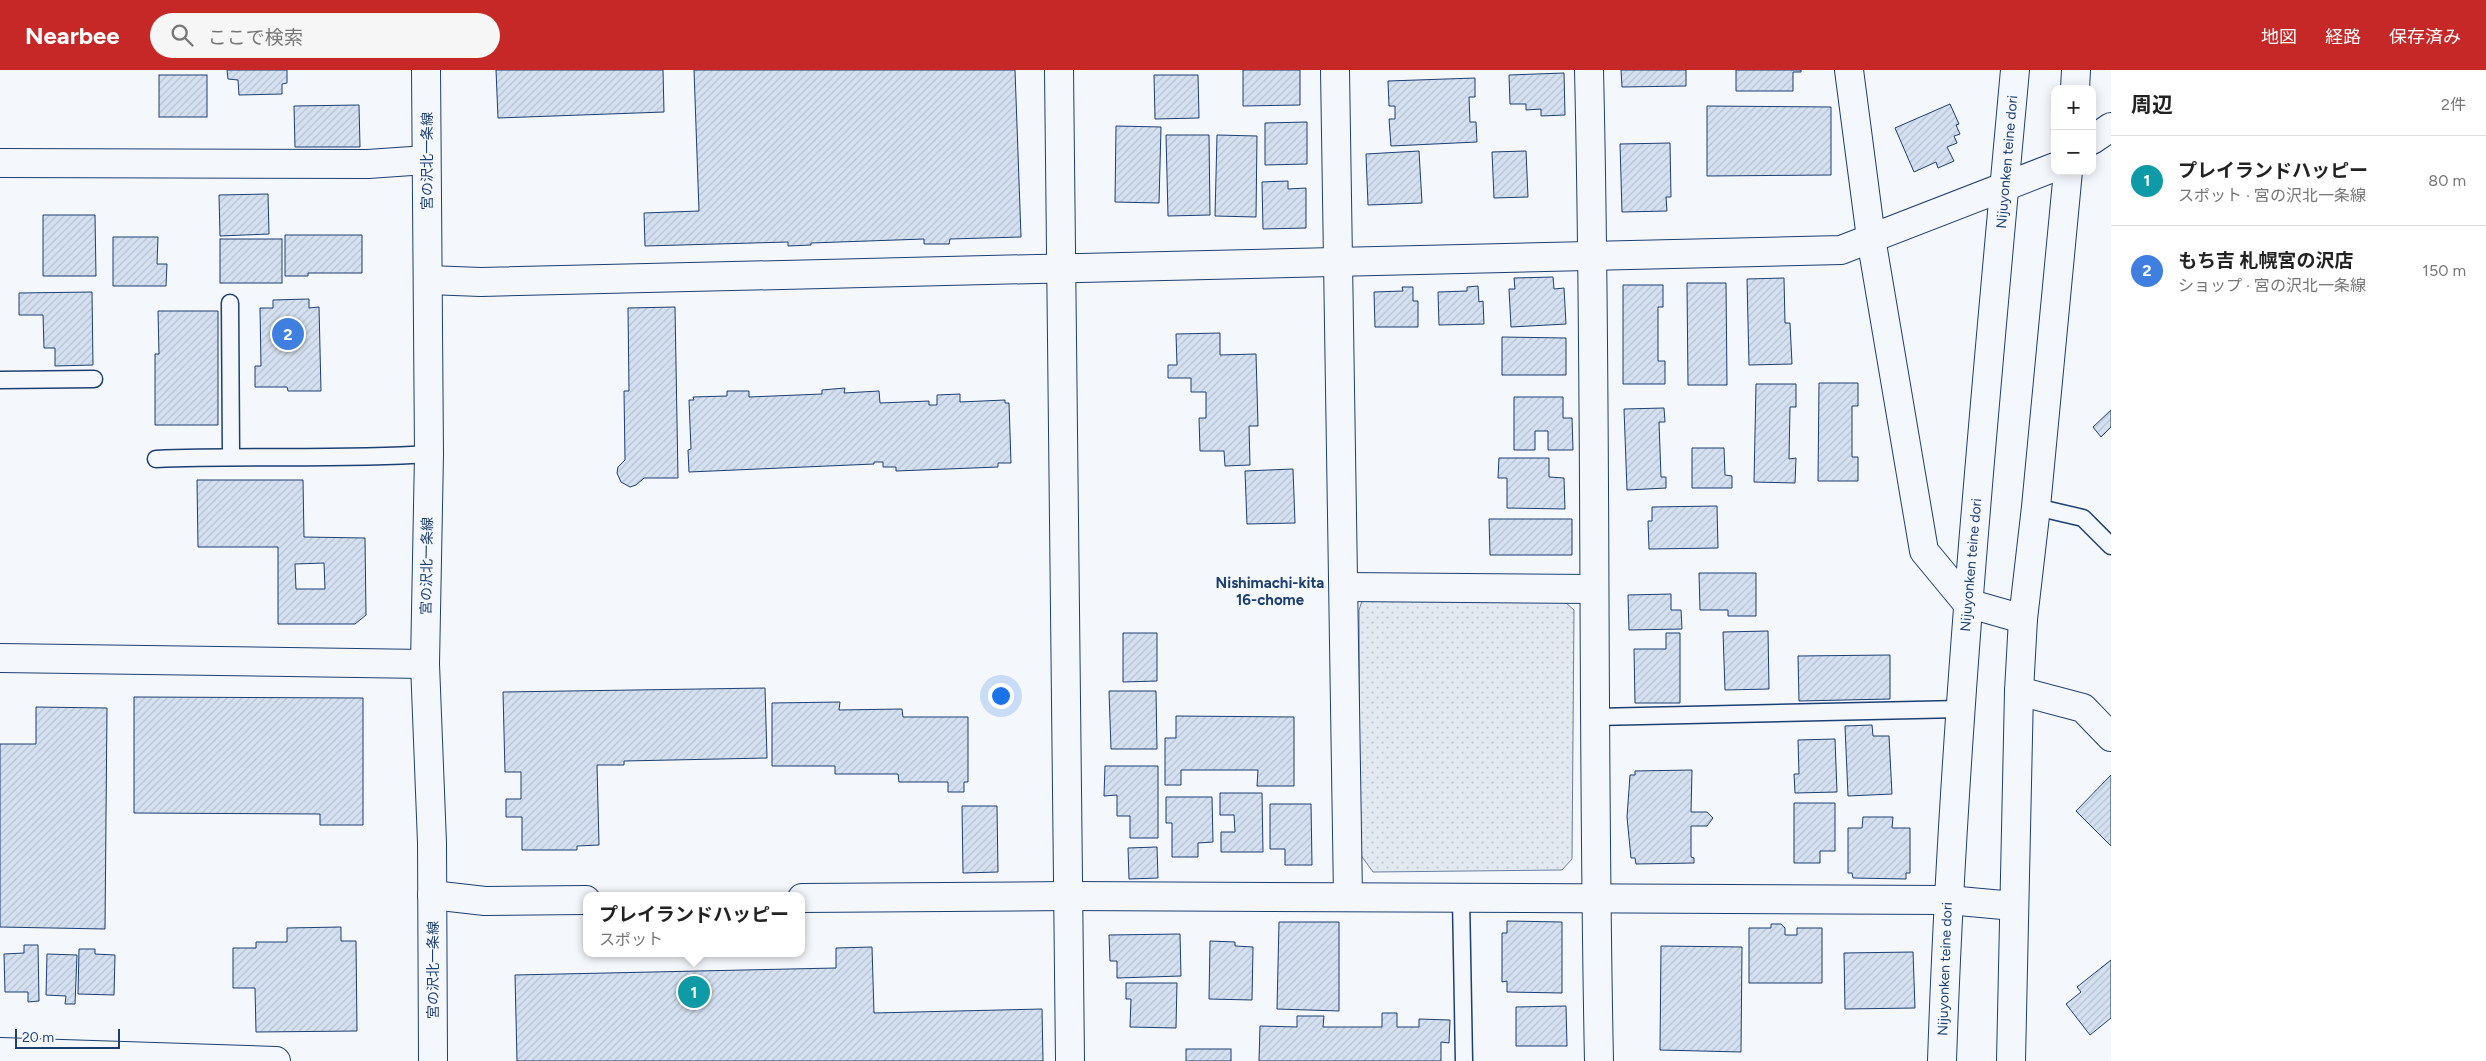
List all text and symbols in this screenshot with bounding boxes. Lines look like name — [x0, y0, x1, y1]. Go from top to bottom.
search box — [150, 13, 500, 58]
text: Nearbee — [25, 21, 120, 50]
icon: search — [168, 21, 196, 49]
text: ここで検索 — [208, 26, 303, 49]
text: 地図 — [2261, 26, 2297, 48]
text: 経路 — [2325, 26, 2361, 48]
text: 保存済み — [2389, 26, 2461, 48]
map controls — [2051, 85, 2096, 175]
button: + — [2051, 85, 2096, 130]
text: 周辺 — [2131, 92, 2173, 117]
street label: Nijuyonken teine dori — [1993, 95, 2021, 229]
text: 2件 — [2441, 95, 2466, 114]
street label: 宮の沢北一条線 — [419, 112, 436, 210]
button: − — [2051, 130, 2096, 175]
text: プレイランドハッピー — [2178, 159, 2368, 182]
text: 1 — [2144, 171, 2150, 190]
text: 80 m — [2428, 171, 2466, 190]
text: スポット · 宮の沢北一条線 — [2178, 186, 2366, 205]
text: もち吉 札幌宮の沢店 — [2178, 249, 2354, 272]
text: 2 — [2142, 261, 2152, 280]
text: 150 m — [2422, 261, 2466, 280]
text: ショップ · 宮の沢北一条線 — [2178, 276, 2366, 295]
pin: 2 — [272, 315, 304, 353]
street label: Nijuyonken teine dori — [1957, 498, 1985, 632]
street label: 宮の沢北一条線 — [418, 517, 436, 615]
district label: Nishimachi-kita 16-chome — [1216, 574, 1324, 609]
your location — [988, 683, 1014, 709]
popup — [583, 892, 805, 957]
street label: Nijuyonken teine dori — [1934, 902, 1956, 1036]
text: プレイランドハッピー — [599, 903, 789, 926]
street label: 宮の沢北一条線 — [425, 921, 442, 1019]
text: スポット — [599, 930, 663, 949]
pin: 1 — [678, 973, 710, 1011]
scale bar — [15, 1026, 120, 1049]
text: 20 m — [22, 1029, 54, 1046]

